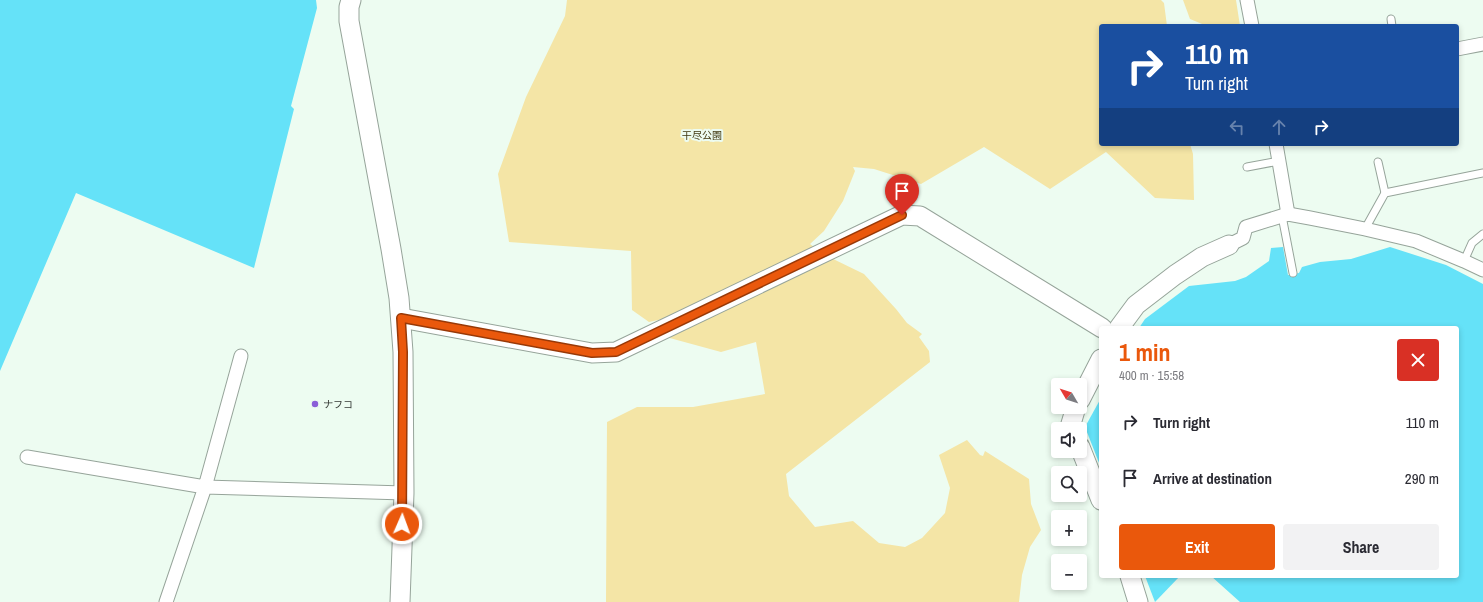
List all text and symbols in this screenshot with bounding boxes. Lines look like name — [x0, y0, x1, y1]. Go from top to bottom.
text: 110 m — [1185, 35, 1249, 73]
icon: right — [1119, 40, 1171, 92]
text: Turn right — [1185, 71, 1248, 96]
icon: left — [1226, 116, 1248, 138]
icon: ahead — [1268, 116, 1290, 138]
icon: right — [1310, 116, 1332, 138]
park label: 干尽公園 — [682, 129, 722, 142]
pin — [885, 174, 919, 215]
icon: arrive — [891, 180, 913, 202]
text: 1 min — [1119, 336, 1170, 368]
button: close — [1397, 339, 1439, 381]
text: 400 m · 15:58 — [1119, 367, 1184, 384]
north arrow — [1051, 378, 1087, 414]
map controls — [1051, 378, 1087, 590]
place label: ナフコ — [323, 398, 353, 411]
marker: ナフコ — [310, 399, 320, 409]
icon: right — [1119, 411, 1141, 433]
text: Turn right — [1153, 412, 1210, 433]
text: 110 m — [1406, 412, 1439, 433]
button: sound — [1051, 422, 1087, 458]
button: search — [1051, 466, 1087, 502]
icon: arrive — [1119, 467, 1141, 489]
text: Arrive at destination — [1153, 468, 1272, 489]
text: 290 m — [1405, 468, 1439, 489]
position arrow — [381, 503, 423, 545]
button: + — [1051, 510, 1087, 546]
button: Exit — [1119, 524, 1275, 570]
button: Share — [1283, 524, 1439, 570]
button: − — [1051, 554, 1087, 590]

